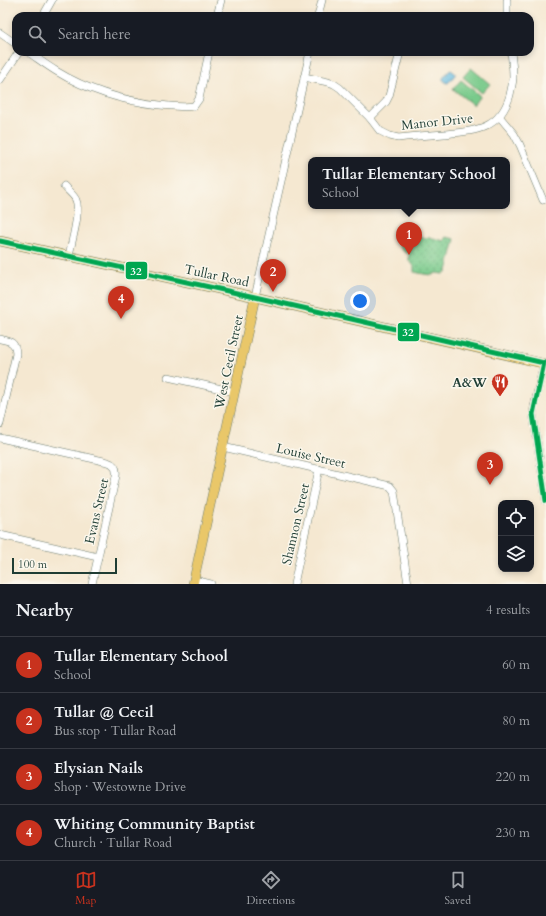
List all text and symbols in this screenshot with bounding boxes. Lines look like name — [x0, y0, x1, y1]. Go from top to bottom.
search box — [12, 12, 534, 56]
icon: search — [26, 23, 48, 45]
text: Search here — [58, 24, 131, 44]
street label: Manor Drive — [400, 109, 474, 135]
popup — [308, 157, 510, 209]
text: Tullar Elementary School — [322, 164, 496, 184]
text: School — [322, 184, 359, 202]
pin: 1 — [396, 222, 422, 255]
pin: 2 — [260, 259, 286, 292]
street label: Tullar Road — [183, 260, 251, 292]
line badge: 32 — [125, 261, 148, 280]
text: 32 — [130, 264, 142, 279]
pin: 4 — [108, 286, 134, 319]
your location — [350, 291, 370, 311]
street label: West Cecil Street — [210, 314, 248, 412]
line badge: 32 — [397, 322, 420, 342]
text: 32 — [402, 325, 414, 340]
restaurant icon: A&W — [490, 372, 510, 397]
place label: A&W — [452, 374, 487, 392]
street label: Louise Street — [274, 439, 347, 473]
pin: 3 — [477, 452, 503, 485]
street label: Evans Street — [81, 477, 113, 546]
street label: Shannon Street — [278, 482, 314, 567]
map controls — [498, 500, 534, 572]
button: locate — [498, 500, 534, 536]
button: layers — [498, 536, 534, 572]
scale bar — [12, 556, 117, 575]
text: 100 m — [18, 557, 47, 572]
text: Nearby — [16, 599, 73, 622]
text: 4 results — [486, 601, 530, 619]
text: Tullar Elementary School — [54, 646, 228, 666]
text: 1 — [26, 656, 32, 674]
text: 60 m — [502, 656, 530, 674]
text: School — [54, 666, 91, 684]
text: Tullar @ Cecil — [54, 702, 154, 722]
text: 2 — [26, 712, 32, 730]
text: 80 m — [502, 712, 530, 730]
text: Bus stop · Tullar Road — [54, 722, 176, 740]
text: Elysian Nails — [54, 758, 143, 778]
text: 3 — [26, 768, 32, 786]
text: 220 m — [496, 768, 530, 786]
text: Shop · Westowne Drive — [54, 778, 186, 796]
text: Whiting Community Baptist — [54, 814, 255, 834]
text: 4 — [26, 824, 32, 842]
text: 230 m — [496, 824, 530, 842]
text: Church · Tullar Road — [54, 834, 172, 852]
tab: Map — [75, 869, 97, 908]
tab: Directions — [246, 869, 295, 908]
tab: Saved — [445, 869, 471, 908]

